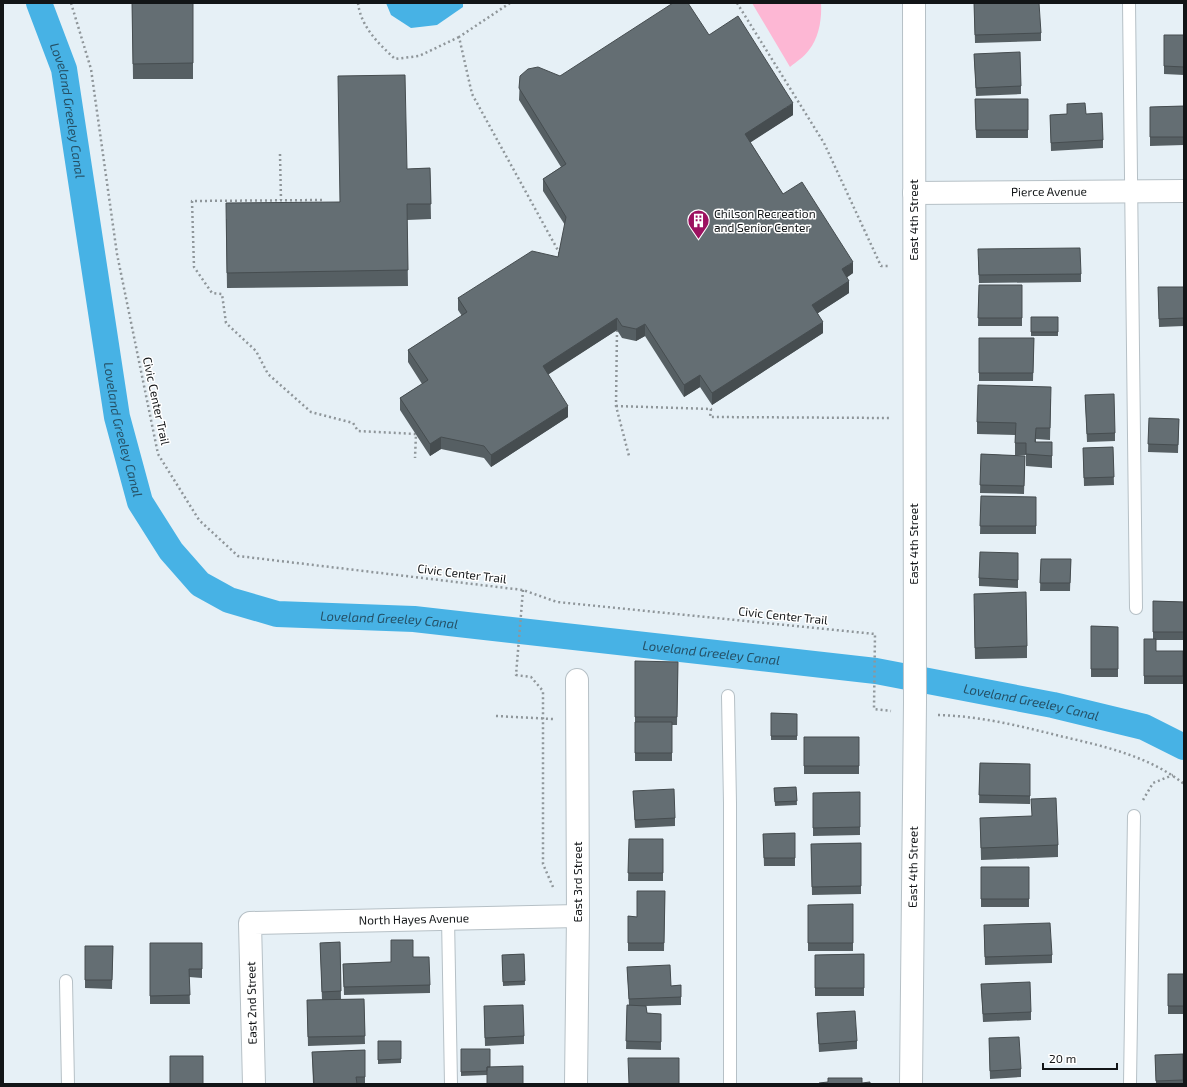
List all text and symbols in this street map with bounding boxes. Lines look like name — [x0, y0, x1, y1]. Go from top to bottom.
water label: Loveland Greeley Canal — [47, 40, 89, 180]
street label: East 4th Street — [906, 179, 920, 261]
street label: Pierce Avenue — [1011, 184, 1087, 198]
place label: Chilson Recreation and Senior Center — [714, 206, 816, 234]
building icon: Chilson Recreation and Senior Center — [685, 208, 711, 241]
street label: Civic Center Trail — [141, 355, 173, 447]
water label: Loveland Greeley Canal — [101, 361, 146, 499]
street label: East 4th Street — [906, 503, 920, 585]
street label: Civic Center Trail — [417, 561, 508, 585]
street label: Civic Center Trail — [738, 603, 829, 627]
water label: Loveland Greeley Canal — [320, 608, 459, 632]
water label: Loveland Greeley Canal — [642, 637, 781, 668]
water label: Loveland Greeley Canal — [962, 680, 1101, 724]
street label: East 4th Street — [905, 826, 920, 908]
street label: East 3rd Street — [570, 841, 584, 922]
street label: North Hayes Avenue — [359, 910, 469, 927]
street label: East 2nd Street — [243, 961, 259, 1045]
scale bar — [1043, 1045, 1117, 1071]
text: 20 m — [1049, 1051, 1076, 1065]

